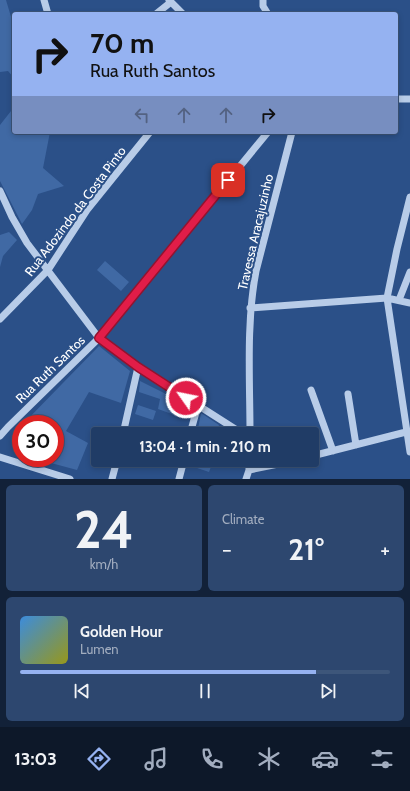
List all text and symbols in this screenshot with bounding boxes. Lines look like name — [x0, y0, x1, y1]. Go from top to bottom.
text: 70 m — [90, 26, 154, 60]
icon: right — [24, 28, 76, 80]
text: Rua Ruth Santos — [90, 60, 215, 82]
icon: left — [131, 104, 153, 126]
icon: ahead — [173, 104, 195, 126]
icon: ahead — [215, 104, 237, 126]
icon: right — [257, 104, 279, 126]
street label: Rua Adozindo da Costa Pinto — [21, 143, 129, 279]
pin — [211, 163, 245, 197]
icon: arrive — [217, 169, 239, 191]
street label: Travessa Aracajuzinho — [234, 172, 277, 292]
street label: Rua Ruth Santos — [12, 331, 88, 406]
position arrow — [165, 377, 207, 419]
speed limit sign: 30 — [12, 415, 64, 467]
text: 13:04 · 1 min · 210 m — [139, 438, 271, 456]
text: 24 — [74, 498, 134, 561]
text: Climate — [222, 511, 264, 527]
text: 21° — [288, 531, 324, 568]
text: − — [222, 536, 232, 563]
text: + — [380, 536, 390, 563]
text: km/h — [90, 556, 118, 572]
text: Golden Hour — [80, 623, 163, 641]
text: Lumen — [80, 641, 119, 657]
icon: previous — [71, 680, 93, 702]
icon: pause — [194, 680, 216, 702]
icon: next — [317, 680, 339, 702]
icon: directions — [85, 745, 113, 773]
icon: music — [142, 745, 170, 773]
icon: phone — [198, 745, 226, 773]
icon: climate — [255, 745, 283, 773]
icon: car — [311, 745, 339, 773]
icon: filters — [368, 745, 396, 773]
text: 13:03 — [14, 748, 57, 770]

